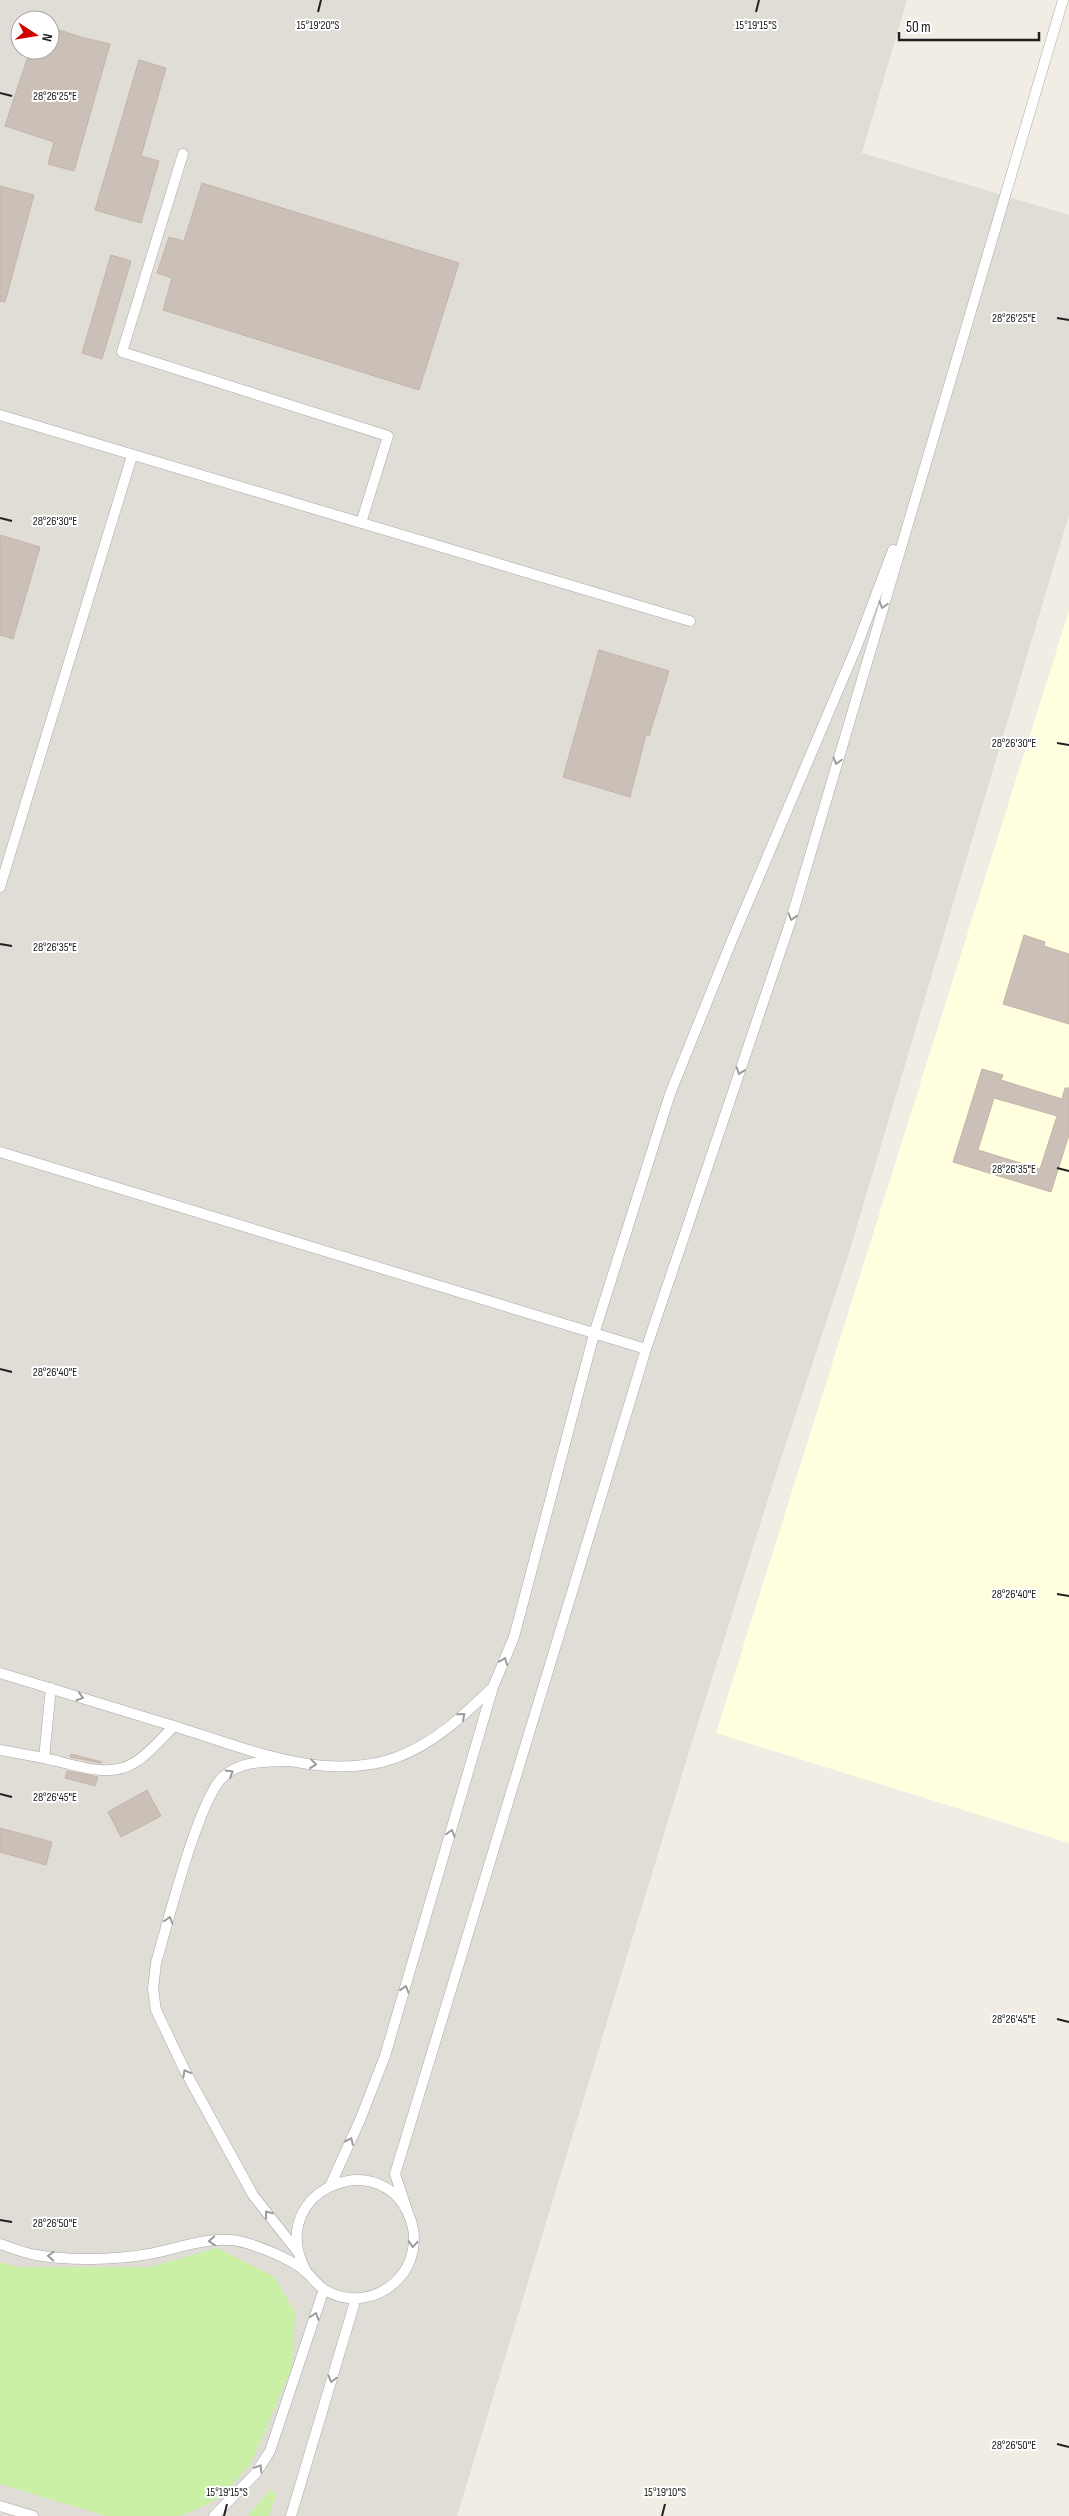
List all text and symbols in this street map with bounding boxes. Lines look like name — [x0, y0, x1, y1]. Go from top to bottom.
north arrow — [10, 10, 60, 60]
scale bar — [899, 10, 1039, 42]
text: 15°19'20"S — [297, 18, 339, 33]
text: 15°19'15"S — [735, 18, 777, 33]
text: 50 m — [906, 18, 931, 37]
text: N — [38, 32, 56, 43]
text: 28°26'25"E — [33, 89, 77, 104]
text: 28°26'25"E — [992, 311, 1036, 326]
text: 28°26'30"E — [33, 514, 77, 529]
one-way arrow — [878, 600, 889, 609]
text: 28°26'30"E — [992, 736, 1036, 751]
one-way arrow — [833, 756, 843, 764]
one-way arrow — [787, 912, 797, 920]
text: 28°26'35"E — [33, 940, 77, 955]
one-way arrow — [736, 1066, 746, 1074]
text: 28°26'35"E — [992, 1162, 1036, 1177]
text: 28°26'40"E — [33, 1365, 77, 1380]
text: 28°26'40"E — [992, 1587, 1036, 1602]
one-way arrow — [498, 1657, 508, 1666]
one-way arrow — [75, 1692, 84, 1702]
one-way arrow — [456, 1713, 465, 1722]
one-way arrow — [309, 1758, 317, 1769]
one-way arrow — [225, 1769, 234, 1779]
text: 28°26'45"E — [33, 1790, 77, 1805]
one-way arrow — [445, 1829, 455, 1837]
one-way arrow — [163, 1916, 173, 1925]
one-way arrow — [399, 1985, 409, 1993]
text: 28°26'45"E — [992, 2012, 1036, 2027]
one-way arrow — [182, 2070, 192, 2079]
one-way arrow — [344, 2138, 354, 2147]
one-way arrow — [264, 2210, 273, 2219]
text: 28°26'50"E — [33, 2216, 77, 2231]
one-way arrow — [207, 2235, 215, 2246]
one-way arrow — [408, 2240, 419, 2248]
one-way arrow — [47, 2251, 55, 2262]
one-way arrow — [309, 2312, 319, 2320]
one-way arrow — [328, 2374, 338, 2382]
text: 28°26'50"E — [992, 2438, 1036, 2453]
one-way arrow — [253, 2464, 263, 2473]
text: 15°19'15"S — [206, 2485, 248, 2500]
text: 15°19'10"S — [644, 2485, 686, 2500]

